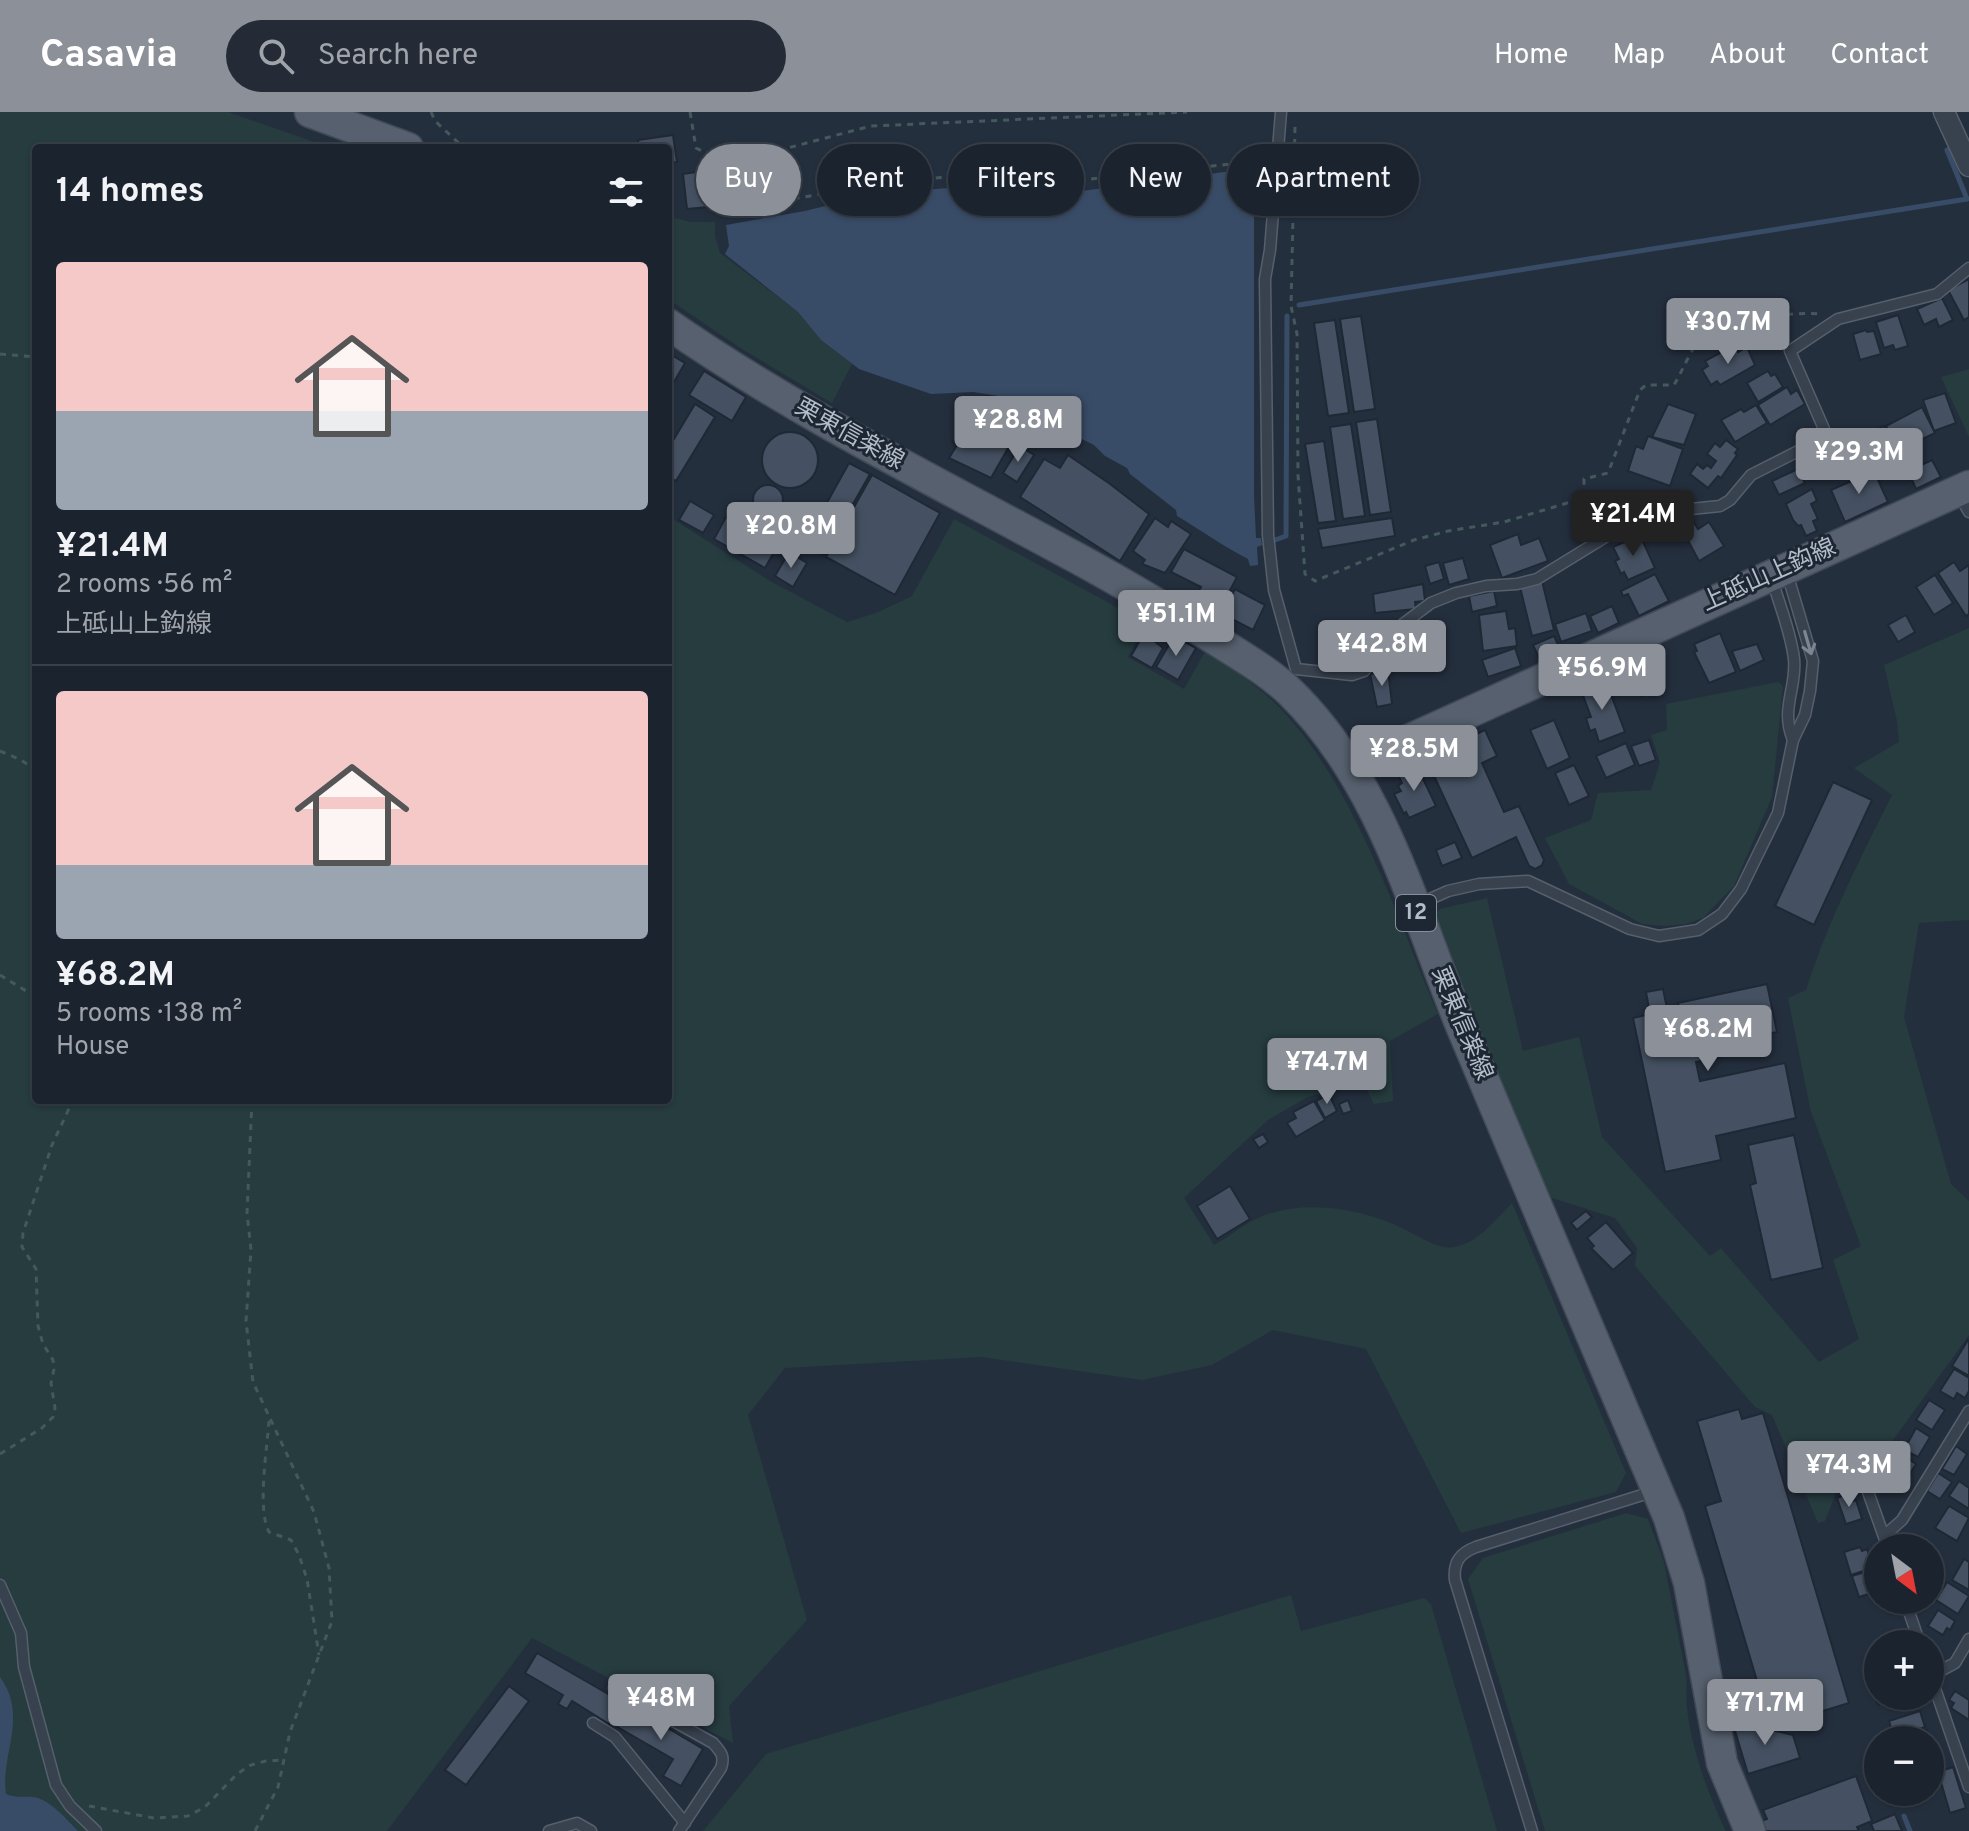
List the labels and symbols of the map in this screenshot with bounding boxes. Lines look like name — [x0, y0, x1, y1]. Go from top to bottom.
pin: ¥30.7M — [1663, 298, 1793, 366]
street label: 栗東信楽線 — [789, 393, 909, 477]
pin: ¥28.8M — [953, 396, 1083, 464]
pin: ¥29.3M — [1794, 428, 1924, 496]
pin: ¥21.4M — [1568, 490, 1698, 558]
pin: ¥20.8M — [726, 502, 856, 570]
street label: 上砥山上鈎線 — [1697, 533, 1841, 619]
pin: ¥51.1M — [1111, 590, 1241, 658]
pin: ¥42.8M — [1317, 620, 1447, 688]
one-way arrow — [1801, 630, 1816, 656]
pin: ¥56.9M — [1537, 644, 1667, 712]
pin: ¥28.5M — [1349, 725, 1479, 793]
road number: 12 — [1396, 895, 1436, 931]
street label: 栗東信楽線 — [1424, 963, 1498, 1085]
pin: ¥68.2M — [1643, 1005, 1773, 1073]
pin: ¥74.7M — [1262, 1038, 1392, 1106]
pin: ¥74.3M — [1784, 1441, 1914, 1509]
north arrow — [1864, 1534, 1944, 1614]
pin: ¥48M — [614, 1674, 708, 1742]
pin: ¥71.7M — [1700, 1679, 1830, 1747]

